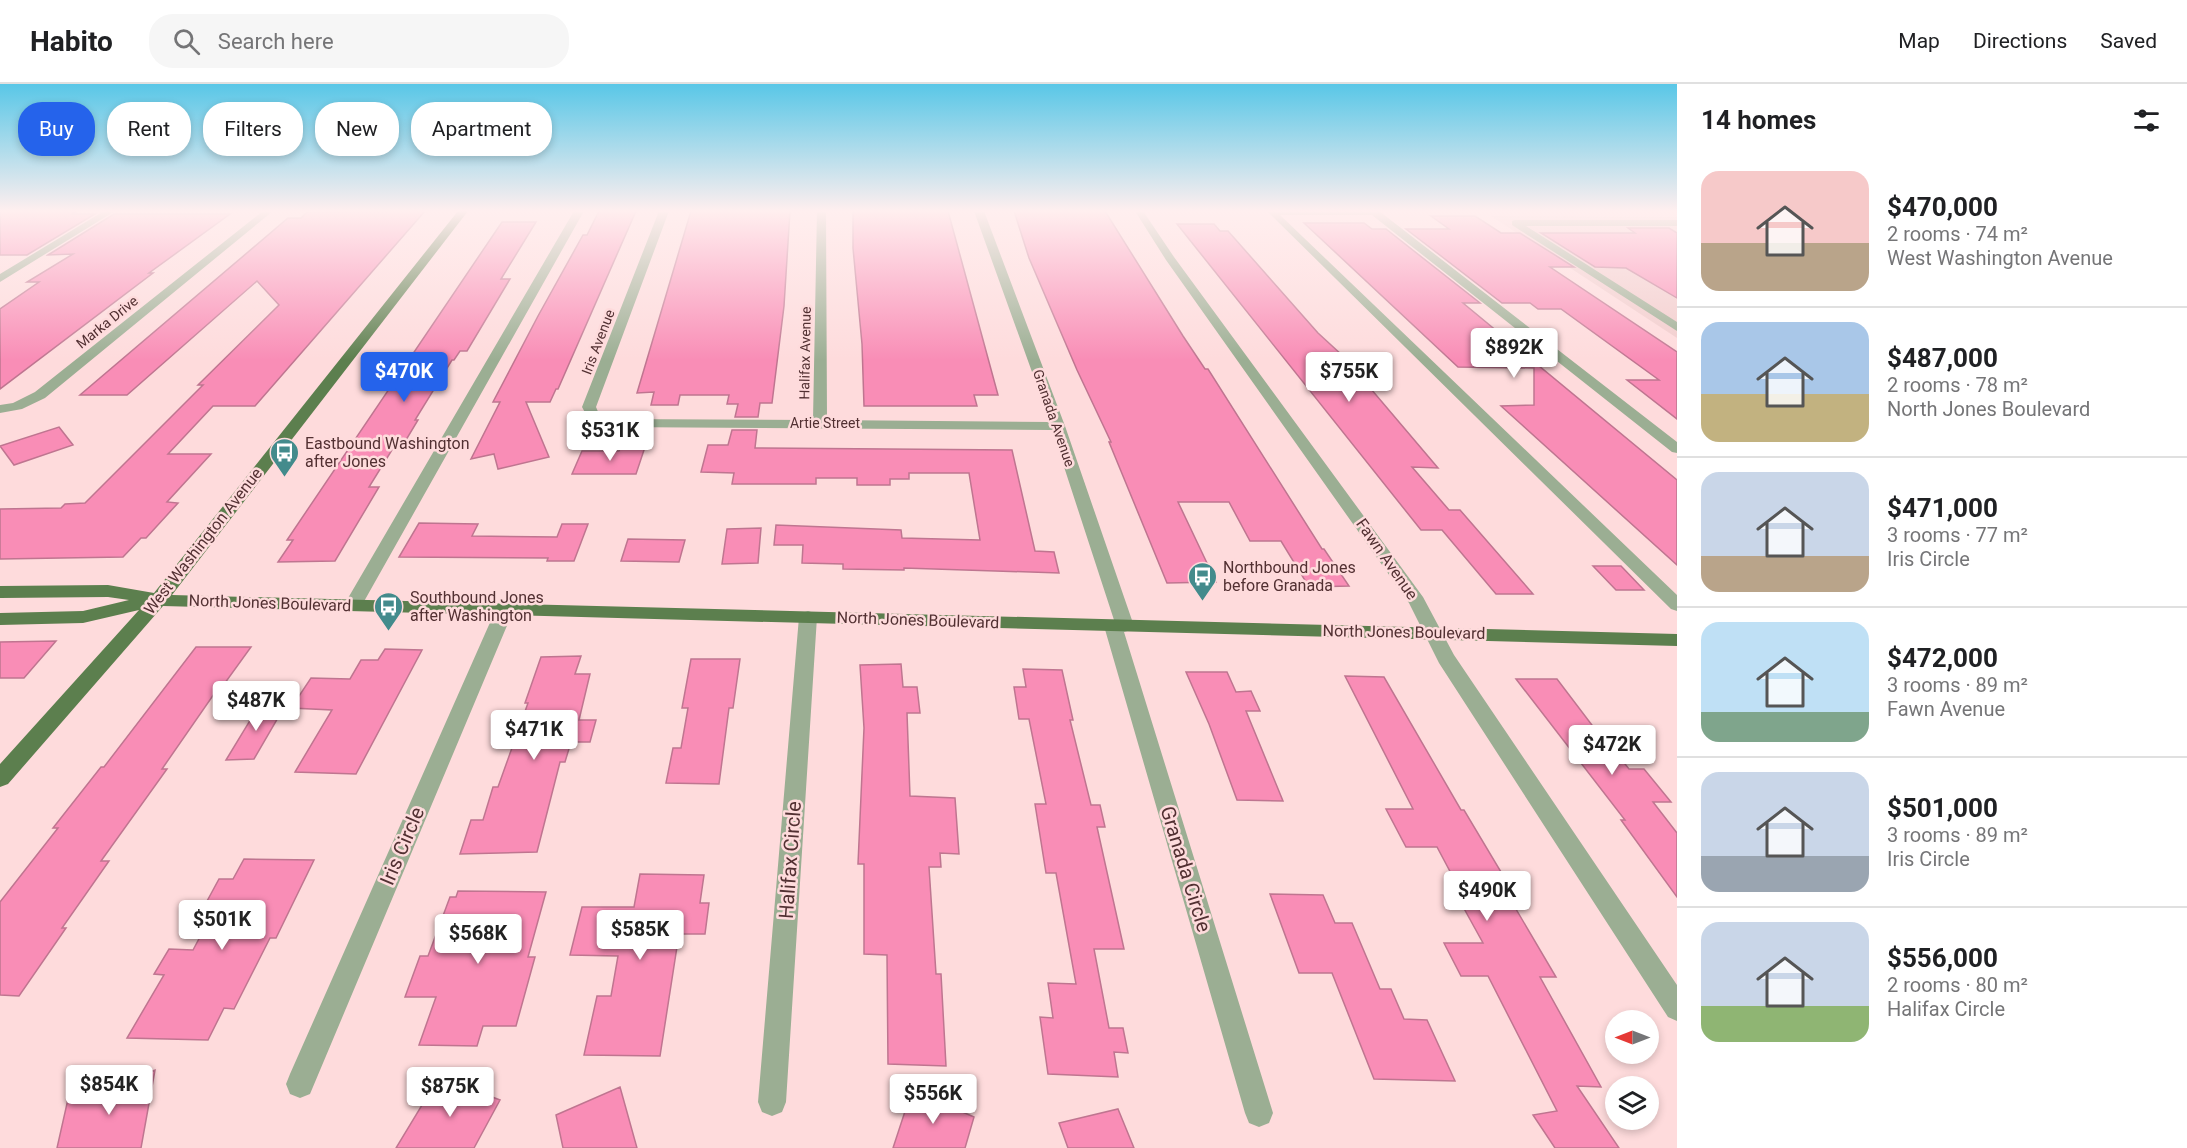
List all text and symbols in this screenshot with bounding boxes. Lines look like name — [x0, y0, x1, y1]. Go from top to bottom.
search box — [149, 14, 569, 68]
text: Habito — [30, 25, 113, 58]
icon: search — [170, 25, 203, 58]
text: Search here — [218, 29, 334, 54]
text: Map — [1898, 29, 1940, 53]
text: Directions — [1973, 29, 2067, 53]
text: Saved — [2100, 29, 2157, 53]
chip: Buy — [18, 102, 95, 156]
chip: Rent — [107, 102, 191, 156]
chip: Filters — [203, 102, 303, 156]
chip: New — [315, 102, 399, 156]
chip: Apartment — [411, 102, 552, 156]
icon: filters — [2130, 104, 2163, 137]
text: 14 homes — [1701, 105, 1816, 135]
text: $470,000 — [1887, 192, 1998, 222]
icon: home — [1749, 195, 1821, 267]
text: 2 rooms · 74 m² — [1887, 222, 2028, 246]
text: West Washington Avenue — [1887, 246, 2113, 270]
street label: Marka Drive — [73, 292, 141, 352]
street label: Halifax Avenue — [796, 306, 814, 400]
street label: Iris Avenue — [578, 307, 618, 377]
pin: $892K — [1472, 328, 1556, 379]
text: $892K — [1485, 335, 1543, 359]
text: $487,000 — [1887, 343, 1998, 373]
icon: home — [1749, 346, 1821, 418]
pin: $470K — [362, 352, 446, 403]
pin: $755K — [1307, 352, 1391, 403]
text: $470K — [375, 359, 433, 383]
text: $755K — [1320, 359, 1378, 383]
street label: Granada Avenue — [1030, 367, 1078, 469]
text: 2 rooms · 78 m² — [1887, 373, 2028, 397]
text: North Jones Boulevard — [1887, 397, 2090, 421]
pin: $531K — [568, 411, 652, 462]
street label: Artie Street — [790, 415, 860, 431]
text: $531K — [581, 418, 639, 442]
place label: Eastbound Washington after Jones — [305, 434, 470, 471]
bus stop icon: Eastbound Washington after Jones — [268, 436, 300, 478]
street label: West Washington Avenue — [140, 464, 266, 618]
text: $471,000 — [1887, 493, 1998, 523]
icon: home — [1749, 496, 1821, 568]
street label: Fawn Avenue — [1352, 515, 1422, 603]
text: 3 rooms · 77 m² — [1887, 523, 2028, 547]
text: Iris Circle — [1887, 547, 1970, 571]
place label: Northbound Jones before Granada — [1223, 558, 1356, 595]
bus stop icon: Northbound Jones before Granada — [1186, 560, 1218, 602]
place label: Southbound Jones after Washington — [410, 588, 544, 625]
bus stop icon: Southbound Jones after Washington — [373, 590, 405, 632]
street label: North Jones Boulevard — [188, 591, 352, 615]
street label: North Jones Boulevard — [836, 608, 1000, 632]
street label: North Jones Boulevard — [1323, 621, 1485, 643]
text: $472,000 — [1887, 643, 1998, 673]
icon: home — [1749, 646, 1821, 718]
text: 3 rooms · 89 m² — [1887, 673, 2028, 697]
pin: $487K — [214, 681, 298, 732]
text: $487K — [227, 688, 285, 712]
text: Fawn Avenue — [1887, 697, 2005, 721]
pin: $471K — [492, 710, 576, 761]
text: $471K — [505, 717, 563, 741]
pin: $472K — [1570, 725, 1654, 776]
text: $472K — [1583, 732, 1641, 756]
text: $501,000 — [1887, 793, 1998, 823]
icon: home — [1749, 796, 1821, 868]
street label: Halifax Circle — [774, 800, 806, 920]
street label: Iris Circle — [375, 803, 429, 889]
street label: Granada Circle — [1155, 803, 1217, 935]
text: 3 rooms · 89 m² — [1887, 823, 2028, 847]
text: Iris Circle — [1887, 847, 1970, 871]
pin: $490K — [1445, 871, 1529, 922]
text: $490K — [1458, 878, 1516, 902]
pin: $501K — [180, 900, 264, 951]
text: $501K — [193, 907, 251, 931]
pin: $585K — [598, 910, 682, 961]
pin: $568K — [436, 914, 520, 965]
text: $585K — [611, 917, 669, 941]
text: $568K — [449, 921, 507, 945]
text: $556,000 — [1887, 943, 1998, 973]
icon: home — [1749, 946, 1821, 1018]
text: 2 rooms · 80 m² — [1887, 973, 2028, 997]
text: Halifax Circle — [1887, 997, 2005, 1021]
north arrow — [1605, 1010, 1659, 1064]
map controls — [1605, 1010, 1659, 1130]
pin: $854K — [67, 1065, 151, 1116]
pin: $875K — [408, 1067, 492, 1118]
text: $854K — [80, 1072, 138, 1096]
text: $875K — [421, 1074, 479, 1098]
pin: $556K — [891, 1074, 975, 1125]
button: layers — [1605, 1076, 1659, 1130]
text: $556K — [904, 1081, 962, 1105]

